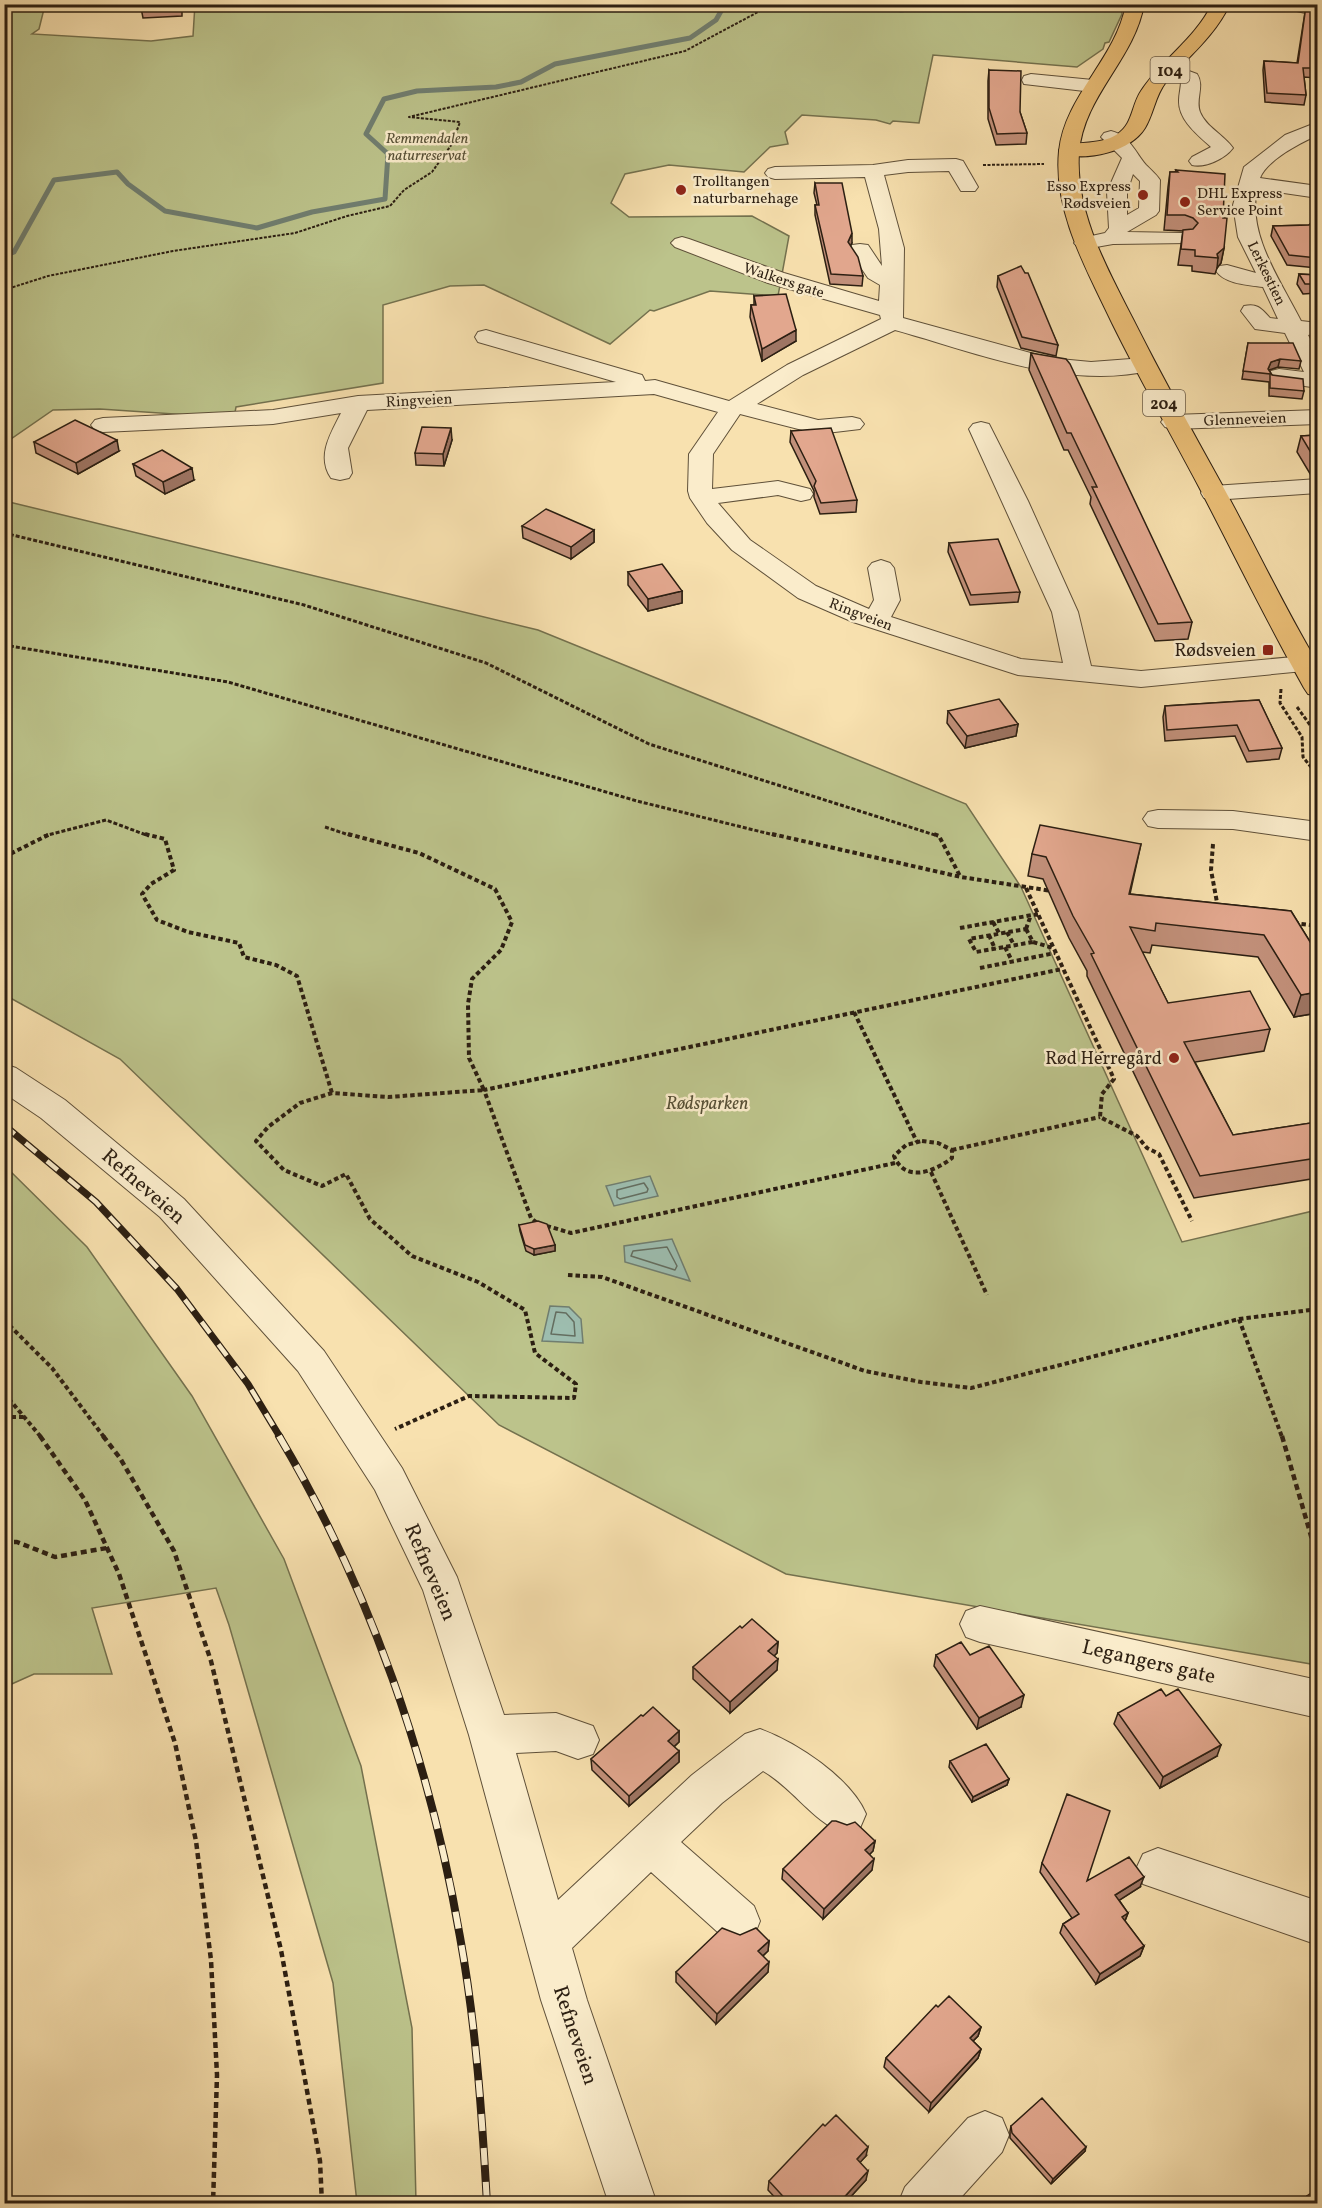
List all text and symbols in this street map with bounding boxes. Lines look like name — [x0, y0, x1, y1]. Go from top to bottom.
road number: 104 — [1150, 57, 1190, 83]
park label: Remmendalen naturreservat — [386, 129, 468, 167]
place label: Trolltangen naturbarnehage — [693, 172, 798, 210]
place label: Esso Express Rødsveien — [1047, 177, 1131, 215]
marker: Trolltangen naturbarnehage — [674, 183, 688, 197]
place label: DHL Express Service Point — [1197, 184, 1283, 222]
marker: Esso Express Rødsveien — [1136, 188, 1150, 202]
marker: DHL Express Service Point — [1178, 195, 1192, 209]
street label: Lerkestien — [1241, 238, 1290, 309]
street label: Walkers gate — [740, 258, 827, 304]
street label: Ringveien — [385, 389, 453, 414]
road number: 204 — [1143, 390, 1185, 416]
street label: Glenneveien — [1203, 409, 1287, 432]
street label: Ringveien — [825, 594, 895, 637]
place label: Rødsveien — [1174, 639, 1256, 664]
marker: Rødsveien — [1261, 643, 1275, 657]
place label: Rød Herregård — [1045, 1047, 1162, 1072]
marker: Rød Herregård — [1167, 1051, 1181, 1065]
park label: Rødsparken — [666, 1092, 748, 1117]
street label: Refneveien — [95, 1142, 191, 1232]
street label: Refneveien — [396, 1520, 463, 1626]
street label: Legangers gate — [1079, 1633, 1218, 1692]
street label: Refneveien — [545, 1982, 604, 2089]

